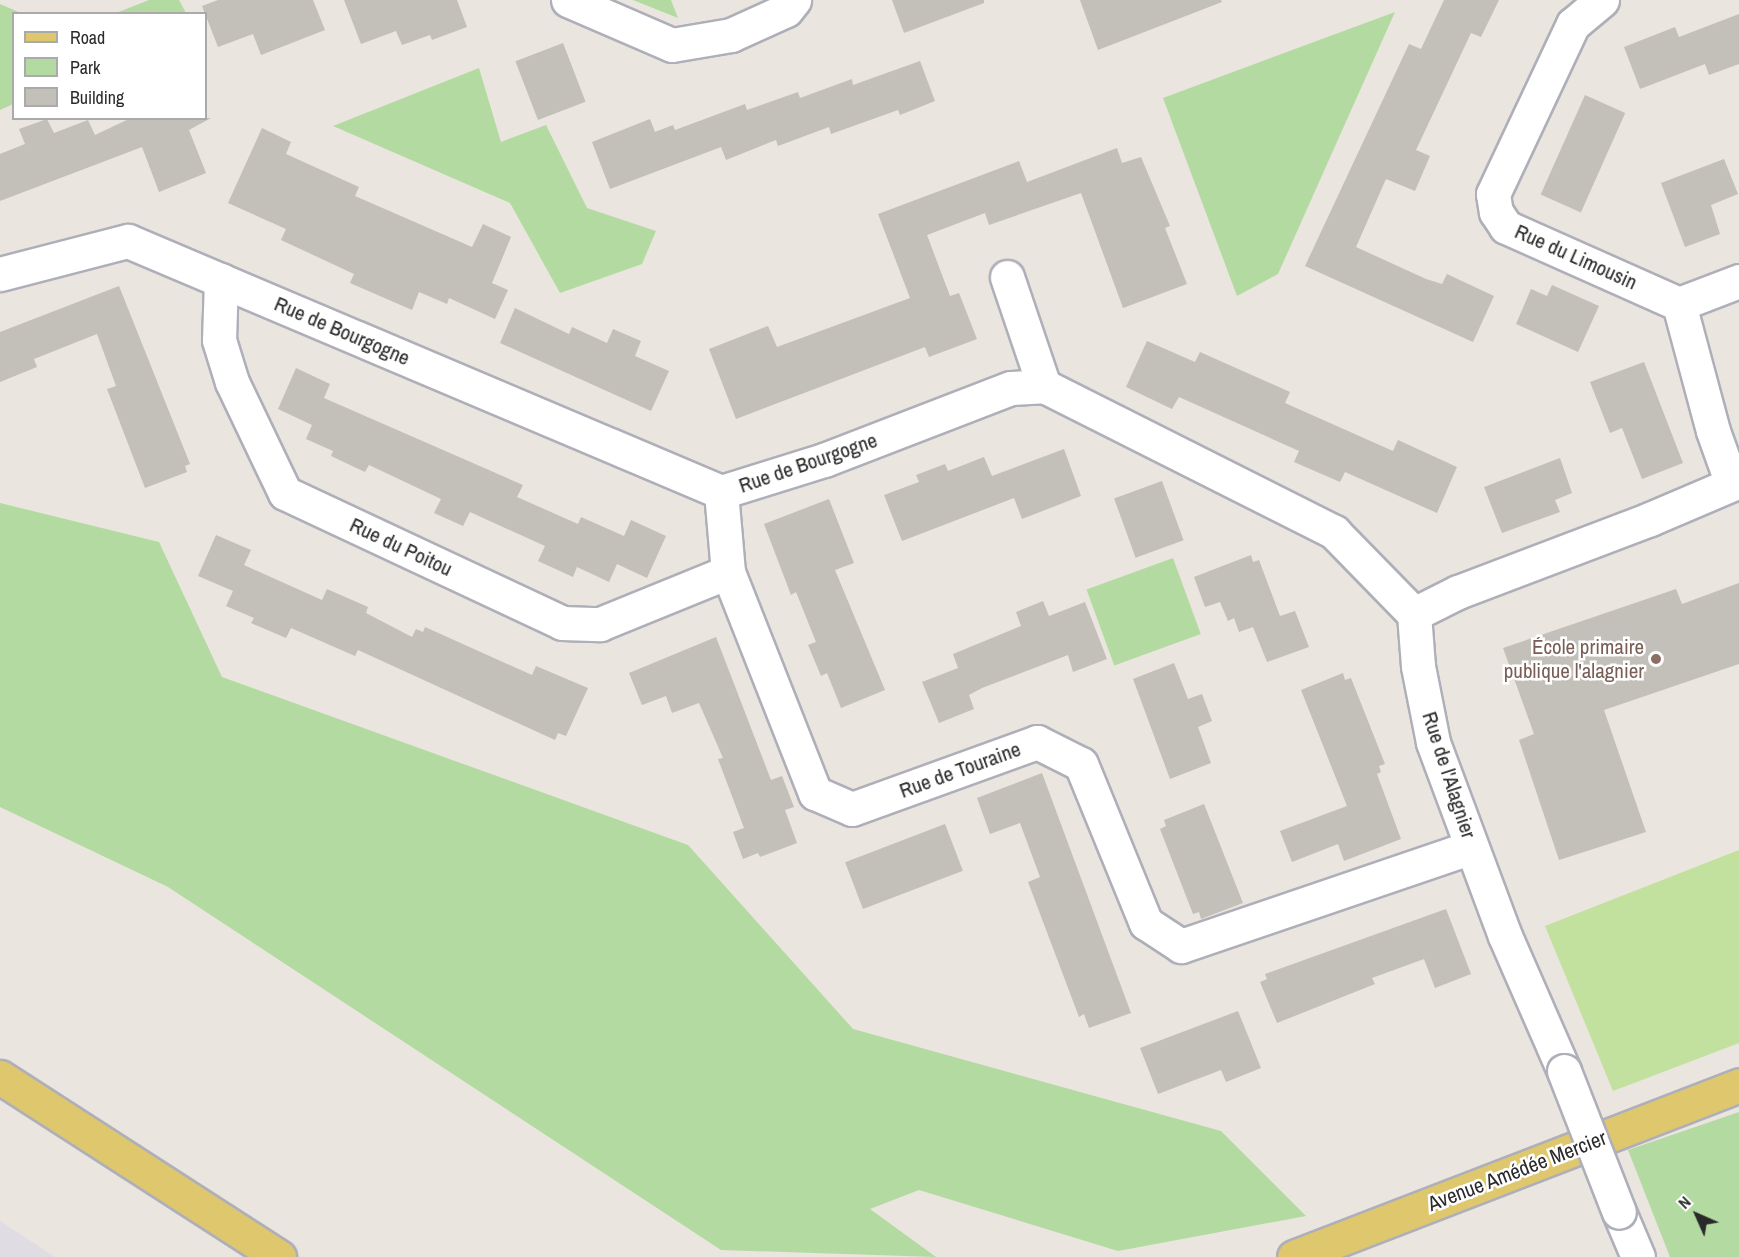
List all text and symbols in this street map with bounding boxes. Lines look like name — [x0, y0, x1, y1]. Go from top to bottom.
legend — [12, 12, 207, 120]
text: Road — [70, 25, 105, 50]
text: Park — [70, 55, 100, 80]
text: Building — [70, 85, 124, 110]
street label: Rue du Limousin — [1511, 219, 1641, 295]
street label: Rue de Bourgogne — [271, 291, 413, 371]
street label: Rue de Bourgogne — [736, 428, 880, 498]
street label: Rue du Poitou — [346, 512, 456, 582]
place label: École primaire publique l'alagnier — [1504, 634, 1644, 684]
marker: École primaire publique l'alagnier — [1649, 652, 1663, 666]
street label: Rue de l'Alagnier — [1417, 709, 1481, 841]
street label: Rue de Touraine — [896, 736, 1024, 804]
street label: Avenue Amédée Mercier — [1424, 1125, 1610, 1217]
north arrow — [1667, 1185, 1727, 1245]
text: N — [1673, 1191, 1695, 1213]

